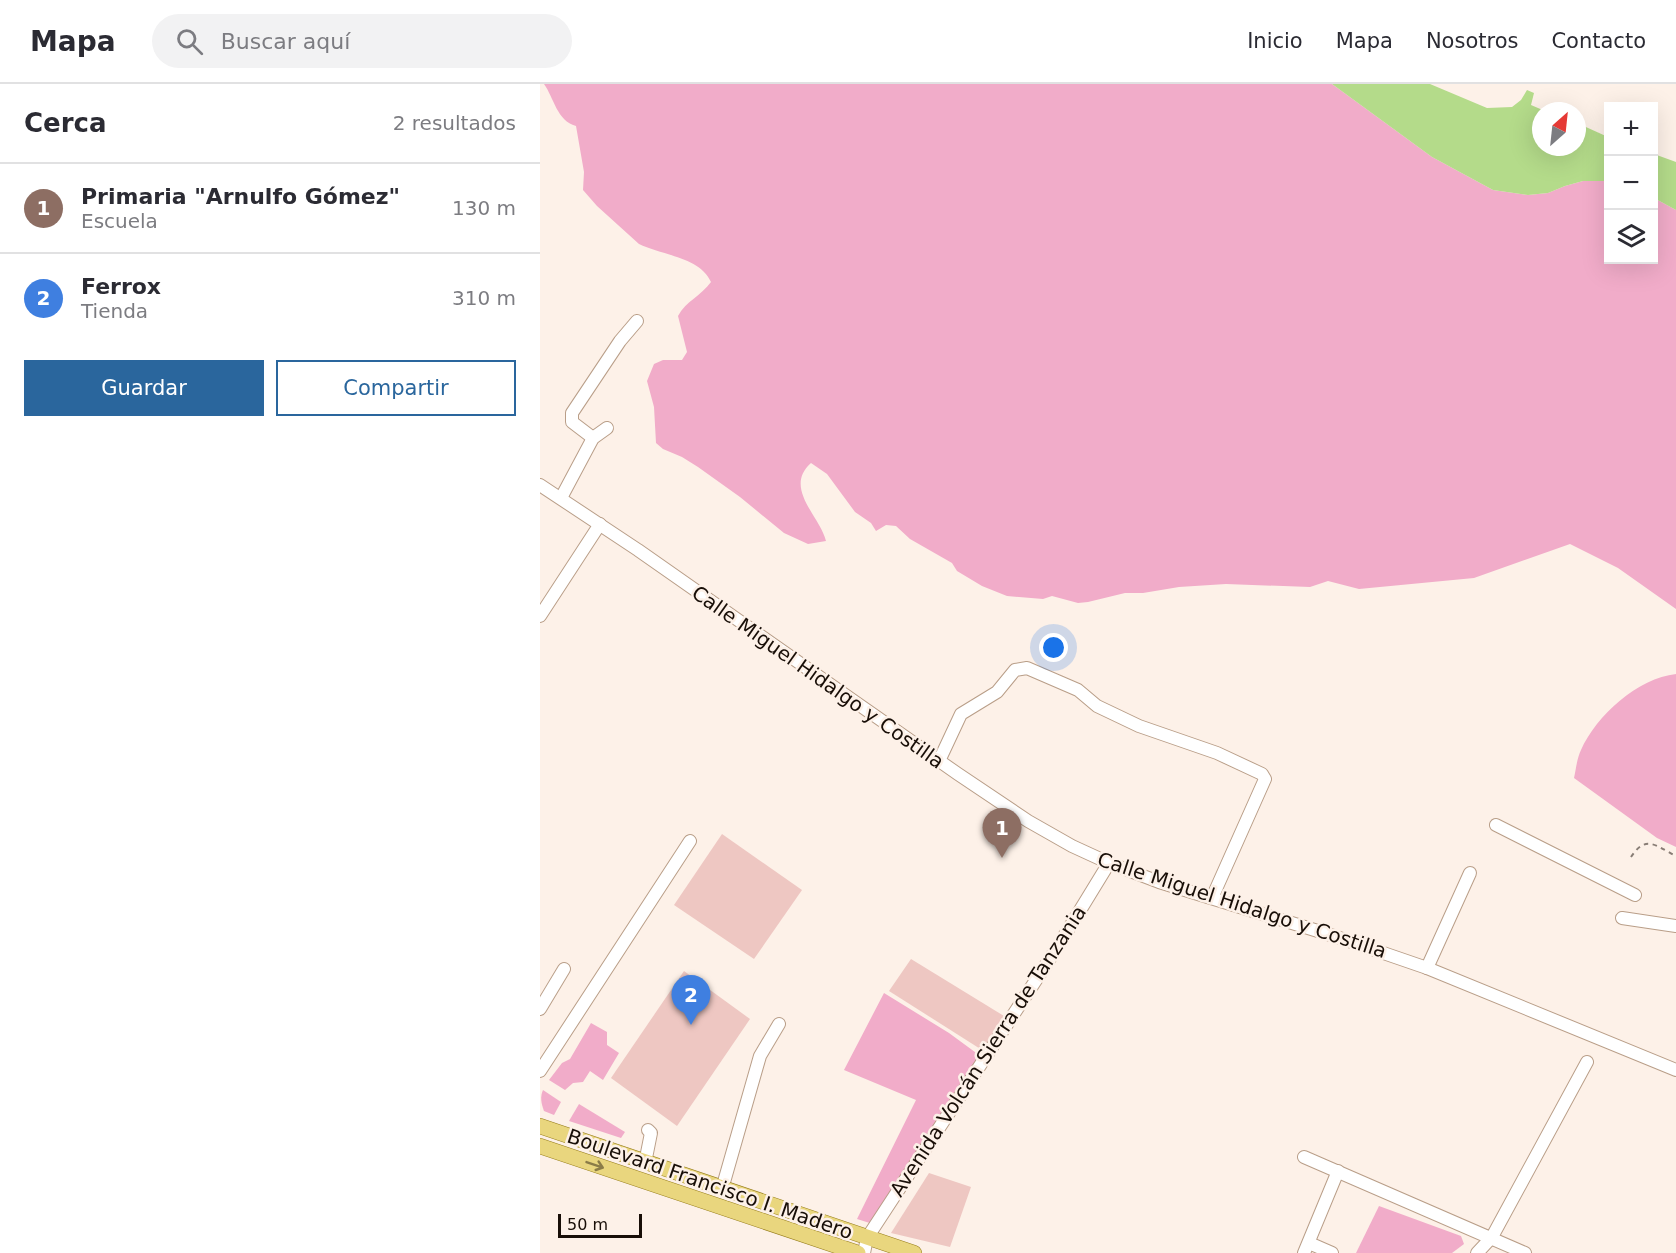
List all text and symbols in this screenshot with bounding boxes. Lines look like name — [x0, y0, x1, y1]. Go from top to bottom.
search box — [152, 14, 572, 68]
text: Mapa — [30, 25, 116, 58]
icon: search — [173, 25, 206, 58]
text: Buscar aquí — [221, 29, 350, 54]
text: Inicio — [1247, 29, 1303, 53]
text: Mapa — [1336, 29, 1393, 53]
text: Nosotros — [1426, 29, 1518, 53]
text: Contacto — [1551, 29, 1646, 53]
north arrow — [1532, 102, 1586, 156]
map controls — [1604, 102, 1658, 264]
button: + — [1604, 102, 1658, 156]
text: Cerca — [24, 108, 107, 138]
text: 2 resultados — [393, 111, 516, 135]
button: − — [1604, 156, 1658, 210]
text: Primaria "Arnulfo Gómez" — [81, 184, 400, 209]
text: 1 — [37, 196, 50, 220]
text: 130 m — [452, 196, 516, 220]
text: Escuela — [81, 209, 158, 233]
button: layers — [1604, 210, 1658, 264]
text: Ferrox — [81, 274, 161, 299]
text: 2 — [37, 286, 50, 310]
text: 310 m — [452, 286, 516, 310]
text: Tienda — [81, 299, 148, 323]
button: Guardar — [24, 360, 264, 416]
button: Compartir — [276, 360, 516, 416]
street label: Calle Miguel Hidalgo y Costilla — [687, 580, 949, 774]
your location — [1039, 633, 1068, 662]
pin: 1 — [982, 808, 1022, 858]
street label: Calle Miguel Hidalgo y Costilla — [1095, 847, 1389, 963]
street label: Avenida Volcán Sierra de Tanzania — [885, 901, 1091, 1201]
pin: 2 — [672, 976, 710, 1025]
street label: Boulevard Francisco I. Madero — [564, 1124, 856, 1244]
one-way arrow — [585, 1160, 604, 1171]
scale bar — [558, 1211, 642, 1238]
text: 50 m — [567, 1215, 608, 1234]

